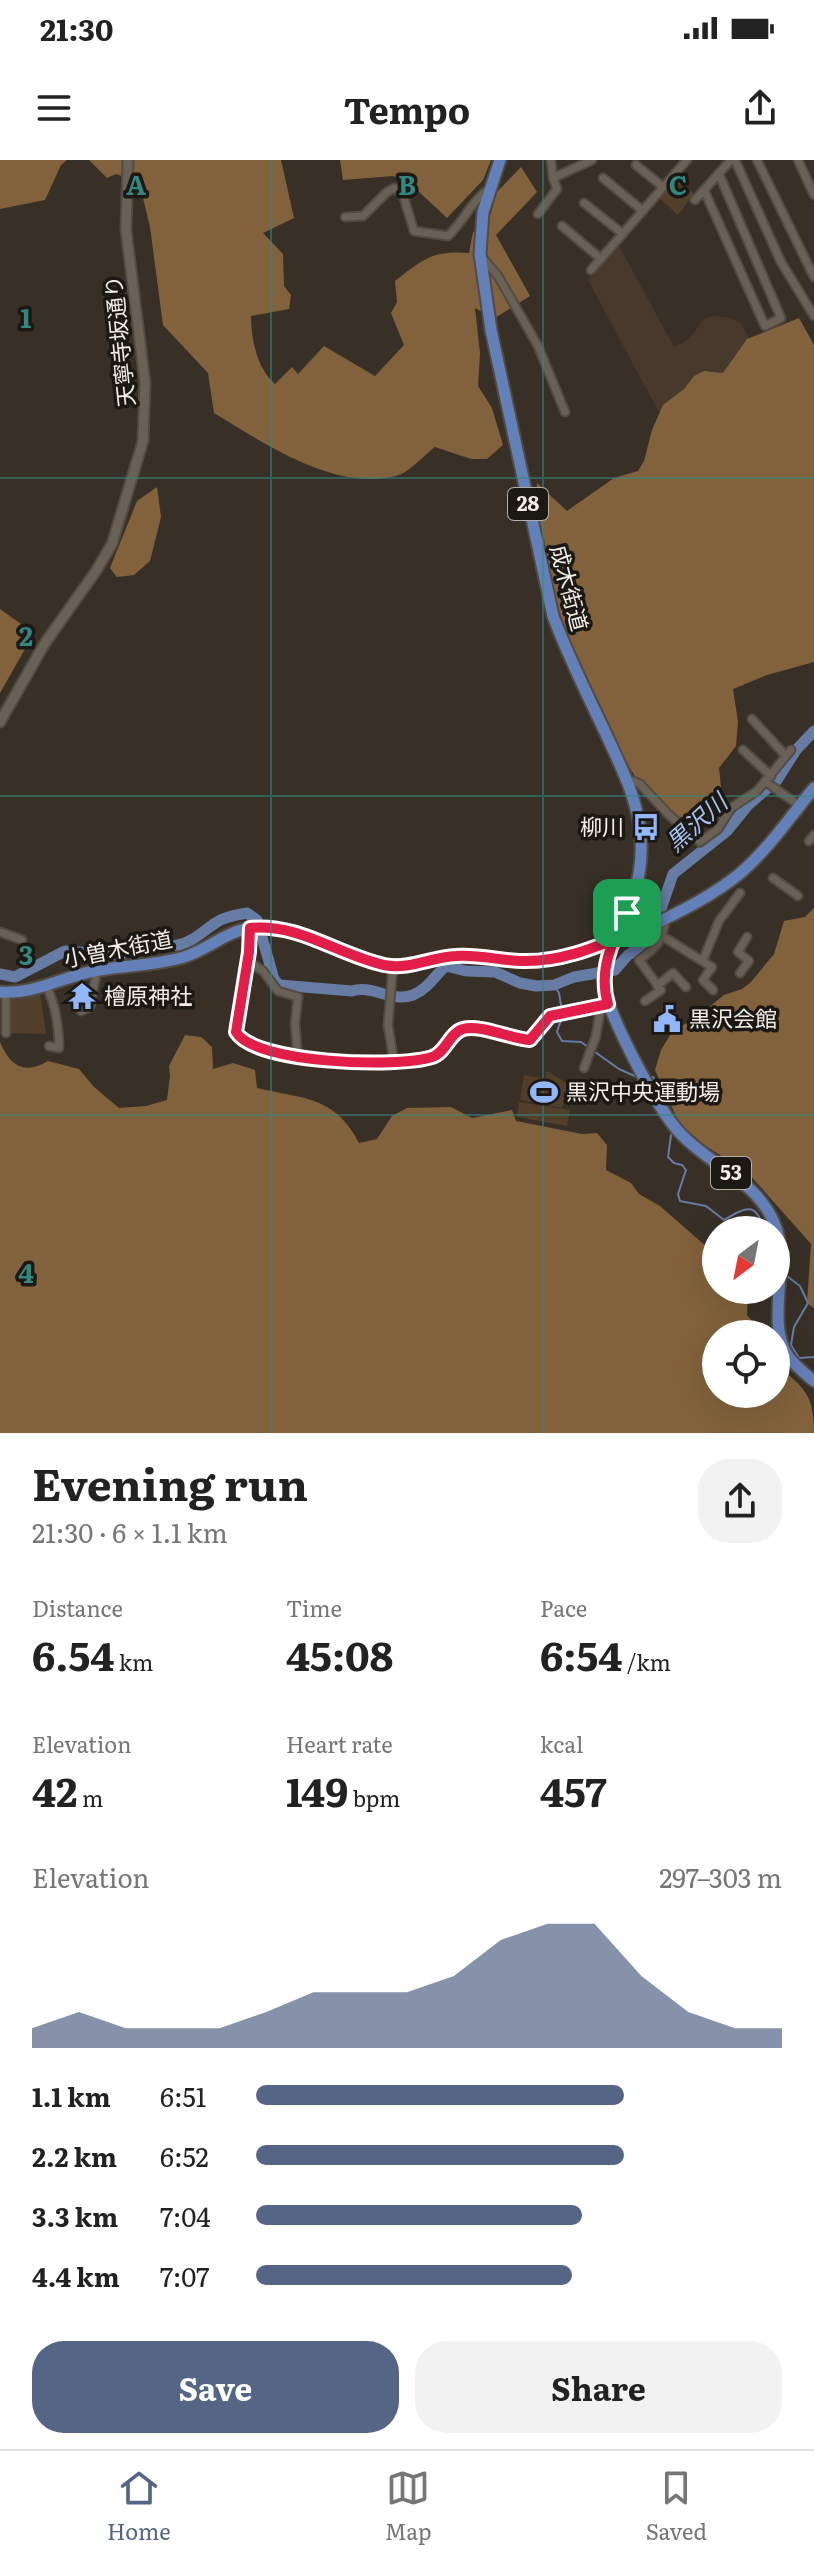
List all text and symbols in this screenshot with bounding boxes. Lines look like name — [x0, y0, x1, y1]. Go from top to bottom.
text: 21:30 — [40, 6, 113, 50]
text: Tempo — [344, 82, 470, 135]
icon: menu — [32, 86, 76, 130]
icon: share — [738, 86, 782, 130]
text: A — [126, 164, 146, 203]
text: B — [398, 164, 416, 203]
text: C — [669, 164, 687, 203]
street label: 天寧寺坂通り — [95, 274, 142, 409]
text: 1 — [21, 297, 32, 336]
road number: 28 — [508, 488, 548, 520]
street label: 成木街道 — [543, 541, 598, 634]
text: 2 — [19, 615, 33, 654]
water label: 黒沢川 — [657, 782, 736, 858]
place label: 柳川 — [580, 809, 624, 842]
bus stop icon: 柳川 — [631, 812, 661, 842]
pin — [593, 879, 661, 947]
icon: arrive — [605, 891, 649, 935]
street label: 小曽木街道 — [61, 921, 175, 974]
text: 3 — [19, 934, 33, 973]
place label: 檜原神社 — [104, 978, 192, 1011]
temple icon: 檜原神社 — [67, 981, 97, 1011]
place label: 黒沢会館 — [689, 1001, 777, 1034]
public building icon: 黒沢会館 — [652, 1004, 682, 1034]
place label: 黒沢中央運動場 — [566, 1074, 720, 1107]
sports icon: 黒沢中央運動場 — [529, 1077, 559, 1107]
road number: 53 — [711, 1157, 751, 1189]
north arrow — [702, 1216, 790, 1304]
map controls — [702, 1216, 790, 1408]
text: 4 — [18, 1252, 34, 1291]
button: locate — [702, 1320, 790, 1408]
text: Evening run — [32, 1449, 308, 1515]
button: share — [698, 1459, 782, 1543]
text: 21:30 · 6 × 1.1 km — [32, 1512, 228, 1551]
text: Distance — [32, 1591, 123, 1624]
text: Time — [286, 1591, 342, 1624]
text: Pace — [540, 1591, 587, 1624]
text: 6.54 — [32, 1624, 114, 1683]
text: 45:08 — [286, 1624, 393, 1683]
text: 6:54 — [540, 1624, 622, 1683]
text: km — [114, 1645, 153, 1678]
text: /km — [622, 1645, 671, 1678]
text: Elevation — [32, 1727, 131, 1760]
text: Heart rate — [286, 1727, 393, 1760]
text: kcal — [540, 1727, 583, 1760]
text: 42 — [32, 1760, 78, 1819]
text: 149 — [286, 1760, 348, 1819]
text: 457 — [540, 1760, 607, 1819]
text: m — [78, 1781, 103, 1814]
text: bpm — [348, 1781, 400, 1814]
text: Elevation — [32, 1857, 150, 1896]
text: 297–303 m — [659, 1857, 782, 1896]
text: 1.1 km — [32, 2076, 111, 2115]
text: 6:51 — [160, 2076, 206, 2115]
text: 2.2 km — [32, 2136, 117, 2175]
text: 6:52 — [160, 2136, 209, 2175]
text: 3.3 km — [32, 2196, 118, 2235]
text: 7:04 — [160, 2196, 211, 2235]
text: 4.4 km — [32, 2256, 120, 2295]
text: 7:07 — [160, 2256, 210, 2295]
button: Save — [32, 2341, 399, 2433]
button: Share — [415, 2341, 782, 2433]
tab: Home — [107, 2466, 171, 2547]
tab: Map — [385, 2466, 432, 2547]
tab: Saved — [646, 2466, 707, 2547]

